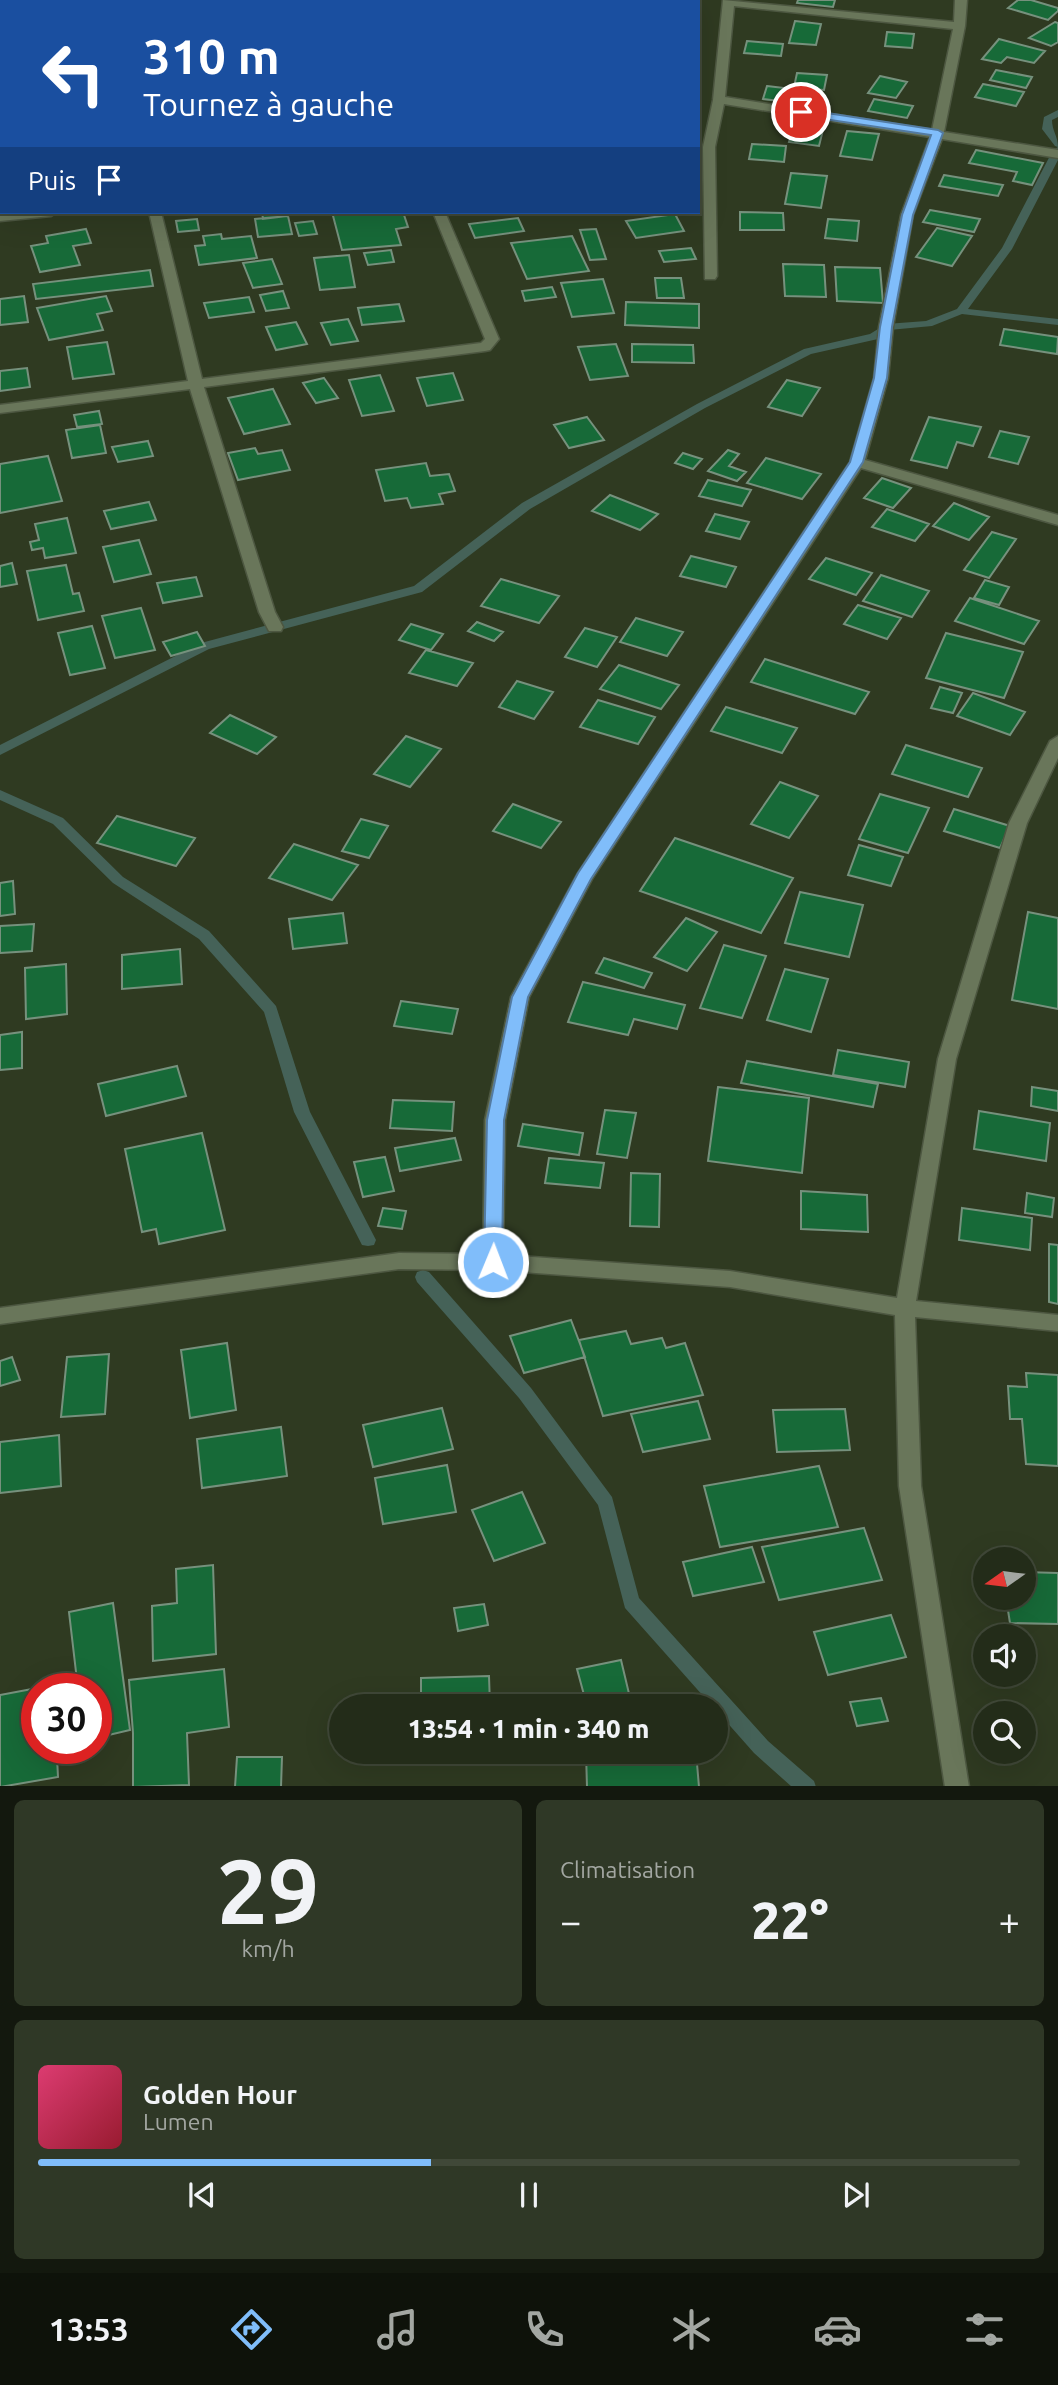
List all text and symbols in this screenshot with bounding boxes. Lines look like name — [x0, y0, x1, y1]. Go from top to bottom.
icon: left — [28, 28, 119, 119]
text: 310 m — [143, 28, 280, 83]
pin — [771, 82, 831, 142]
text: Tournez à gauche — [143, 86, 394, 122]
icon: arrive — [782, 93, 820, 131]
icon: arrive — [90, 161, 128, 199]
text: Puis — [28, 166, 76, 195]
position arrow — [456, 1225, 530, 1299]
north arrow — [973, 1547, 1036, 1610]
map controls — [973, 1547, 1036, 1764]
button: sound — [973, 1624, 1036, 1687]
speed limit sign: 30 — [21, 1673, 112, 1764]
button: search — [973, 1701, 1036, 1764]
text: 13:54 · 1 min · 340 m — [408, 1714, 649, 1743]
text: 29 — [217, 1839, 319, 1941]
text: Climatisation — [560, 1857, 695, 1882]
text: 22° — [751, 1891, 829, 1949]
text: − — [560, 1900, 581, 1942]
text: + — [999, 1900, 1020, 1942]
text: km/h — [241, 1936, 295, 1961]
text: Golden Hour — [143, 2080, 297, 2109]
text: Lumen — [143, 2109, 214, 2134]
icon: previous — [183, 2176, 221, 2214]
icon: pause — [510, 2176, 548, 2214]
icon: next — [837, 2176, 875, 2214]
icon: directions — [227, 2305, 276, 2354]
icon: music — [373, 2305, 422, 2354]
icon: phone — [520, 2305, 569, 2354]
icon: climate — [667, 2305, 716, 2354]
icon: car — [813, 2305, 862, 2354]
icon: filters — [960, 2305, 1009, 2354]
text: 13:53 — [49, 2311, 129, 2347]

